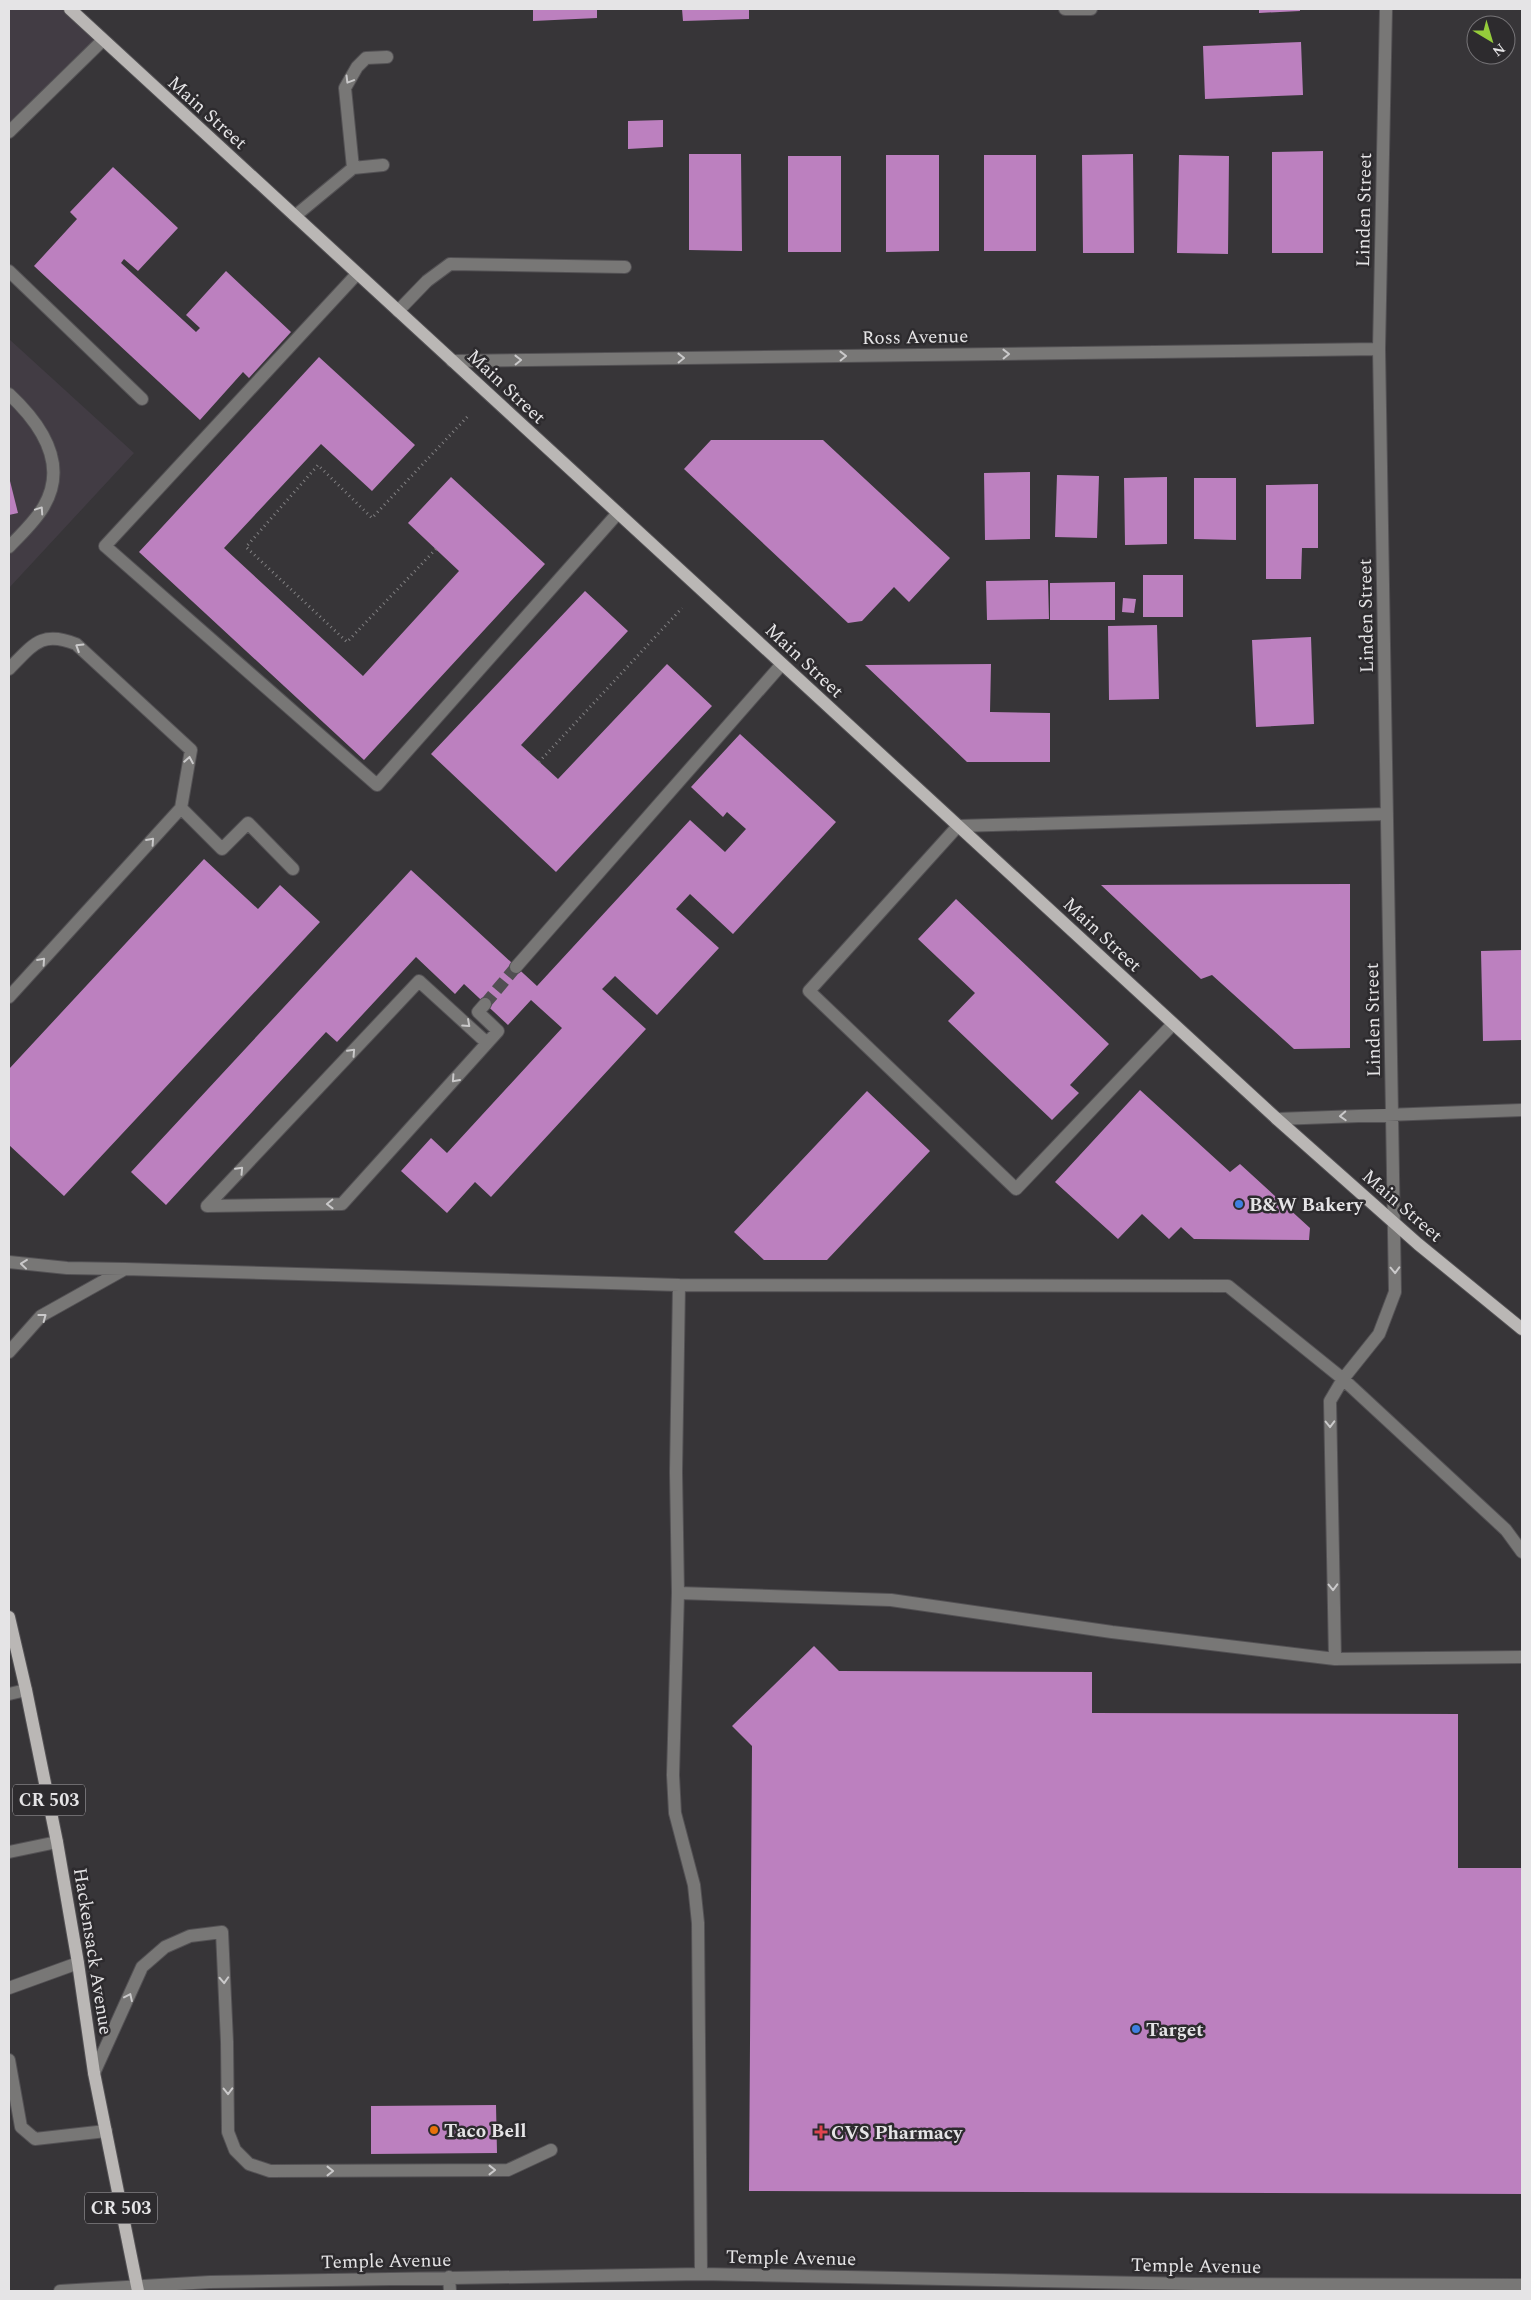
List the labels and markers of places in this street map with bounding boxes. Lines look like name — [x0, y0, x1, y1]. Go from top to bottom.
place label: B&W Bakery — [1249, 1191, 1364, 1220]
marker: B&W Bakery — [1233, 1198, 1245, 1210]
place label: Target — [1146, 2016, 1204, 2045]
marker: Target — [1130, 2023, 1142, 2035]
place label: Taco Bell — [444, 2117, 526, 2146]
place label: CVS Pharmacy — [831, 2119, 963, 2148]
marker: Taco Bell — [428, 2124, 440, 2136]
marker: CVS Pharmacy — [815, 2126, 827, 2138]

